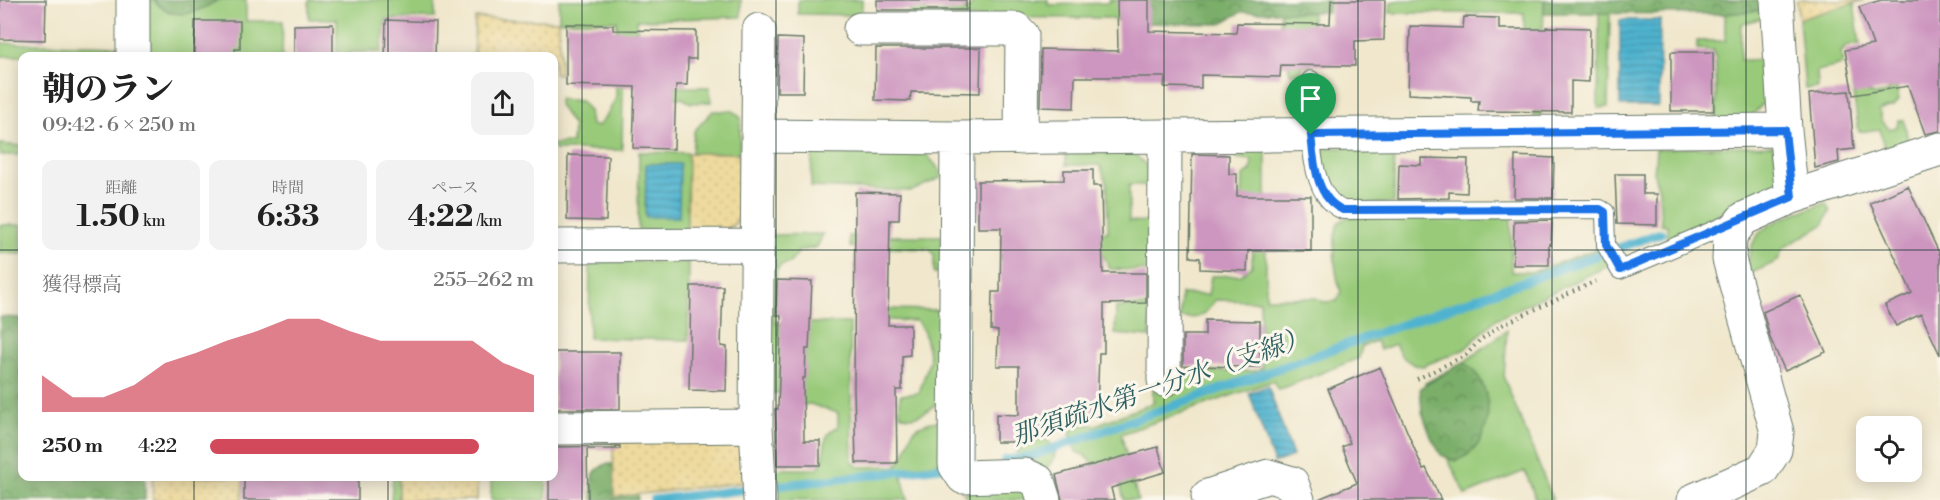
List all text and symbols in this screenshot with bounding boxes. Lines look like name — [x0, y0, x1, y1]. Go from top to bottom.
text: 朝のラン — [42, 70, 174, 111]
button: share — [471, 72, 534, 135]
pin — [1285, 73, 1336, 135]
icon: arrive — [1294, 82, 1327, 115]
text: 09:42 · 6 × 250 m — [42, 113, 196, 138]
text: 距離 — [105, 178, 137, 198]
text: 時間 — [272, 178, 304, 198]
text: ペース — [431, 178, 479, 198]
text: 1.50 — [77, 198, 140, 236]
text: 6:33 — [256, 198, 320, 236]
text: 4:22 — [408, 198, 474, 236]
text: km — [140, 211, 165, 231]
text: /km — [474, 211, 502, 231]
text: 255–262 m — [433, 268, 534, 293]
text: 獲得標高 — [42, 273, 122, 298]
water label: 那須疏水第一分水（支線） — [1008, 321, 1313, 453]
map controls — [1856, 416, 1922, 482]
button: locate — [1856, 416, 1922, 482]
text: 250 m — [42, 434, 103, 459]
text: 4:22 — [138, 434, 177, 459]

